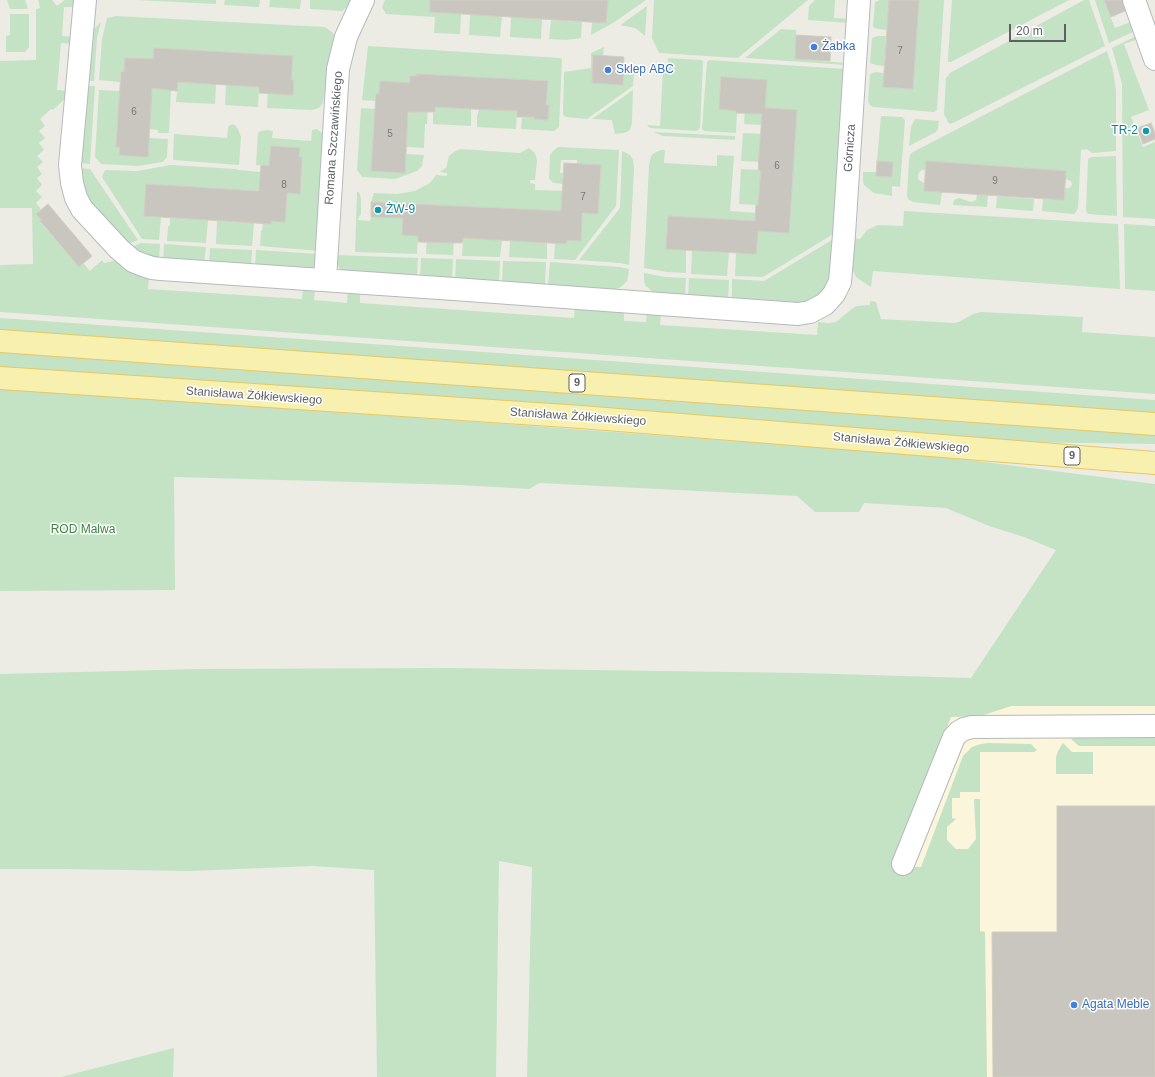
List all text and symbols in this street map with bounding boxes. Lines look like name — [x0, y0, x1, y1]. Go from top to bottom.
scale bar — [1011, 16, 1068, 42]
text: 20 m — [1016, 24, 1043, 38]
place label: Żabka — [822, 40, 855, 54]
marker: Żabka — [809, 42, 819, 52]
house number: 7 — [897, 45, 903, 57]
place label: Sklep ABC — [616, 63, 674, 77]
marker: Sklep ABC — [603, 65, 613, 75]
street label: Romana Szczawińskiego — [322, 71, 346, 205]
house number: 6 — [131, 106, 137, 118]
street label: Górnicza — [841, 124, 859, 172]
place label: TR-2 — [1111, 124, 1138, 138]
marker: TR-2 — [1141, 126, 1151, 136]
house number: 5 — [387, 128, 393, 140]
house number: 6 — [774, 160, 780, 172]
house number: 9 — [992, 175, 998, 187]
house number: 8 — [281, 179, 287, 191]
house number: 7 — [580, 191, 586, 203]
place label: ŻW-9 — [386, 203, 415, 217]
marker: ŻW-9 — [373, 205, 383, 215]
road number: 9 — [569, 374, 585, 392]
street label: Stanisława Żółkiewskiego — [185, 384, 323, 408]
street label: Stanisława Żółkiewskiego — [509, 405, 647, 429]
street label: Stanisława Żółkiewskiego — [832, 430, 970, 456]
road number: 9 — [1064, 447, 1080, 465]
park label: ROD Malwa — [51, 523, 115, 537]
place label: Agata Meble — [1082, 998, 1149, 1012]
marker: Agata Meble — [1069, 1000, 1079, 1010]

